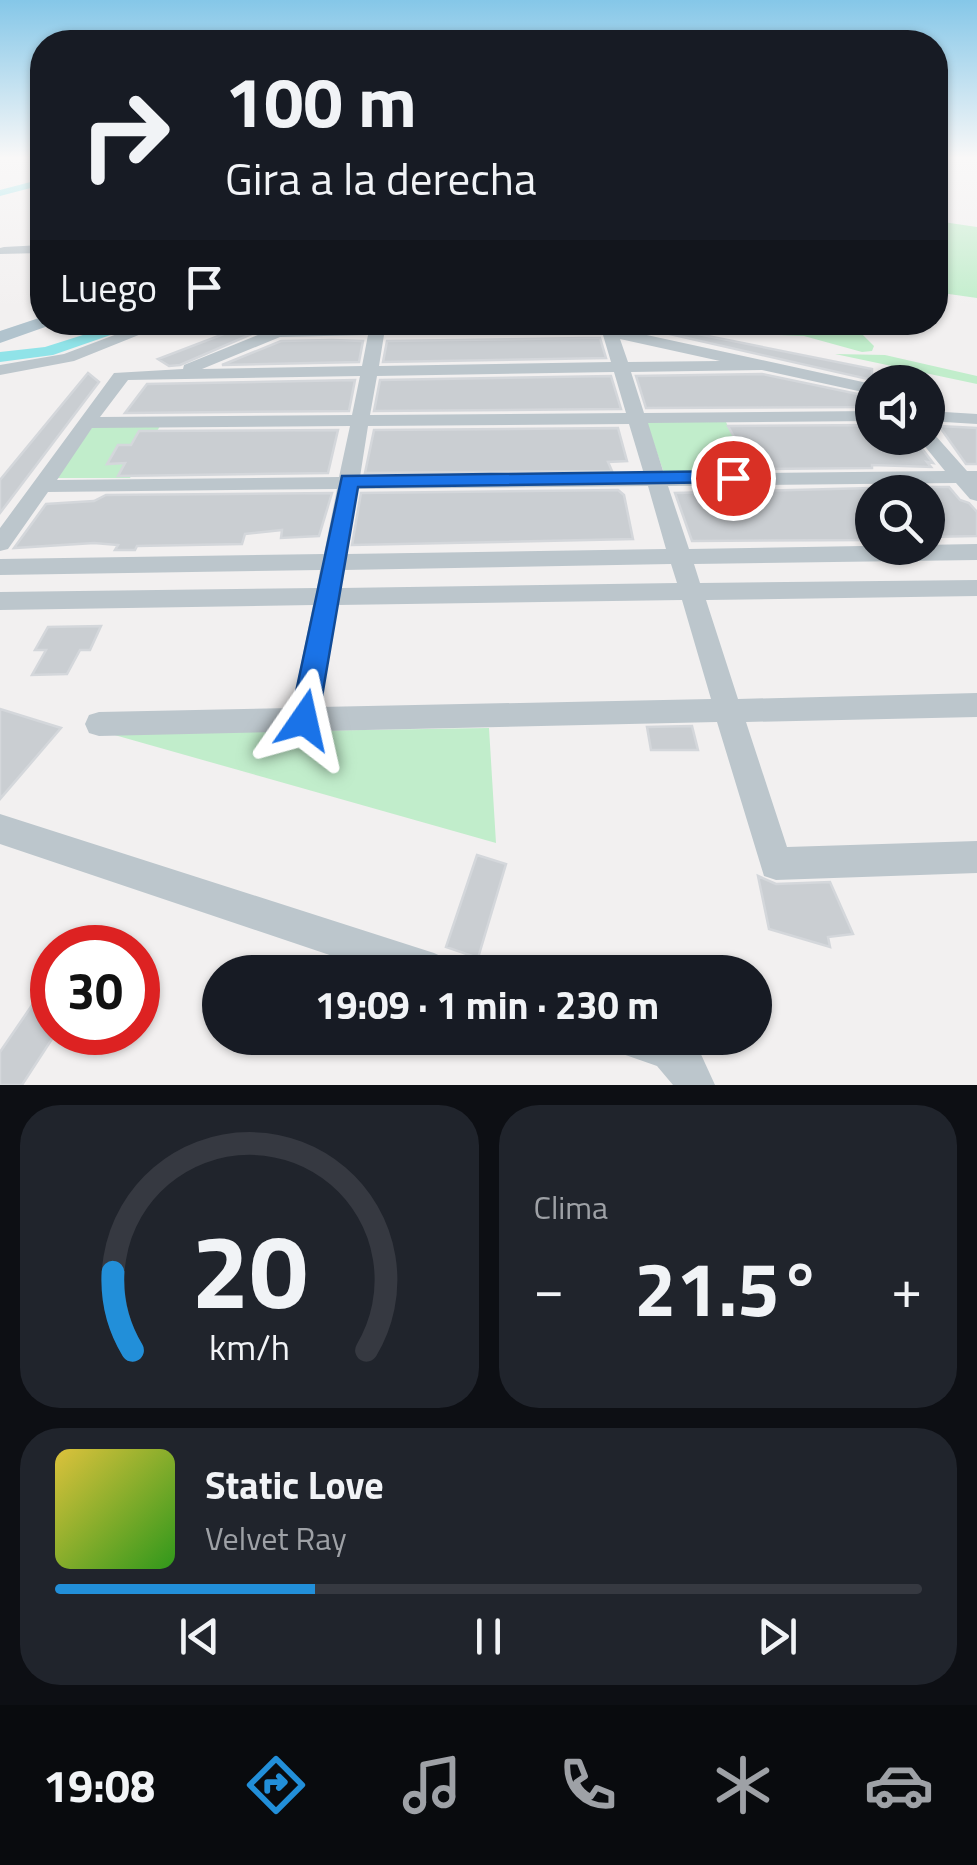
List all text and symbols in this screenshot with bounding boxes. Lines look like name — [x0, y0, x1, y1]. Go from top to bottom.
text: 100 m — [225, 48, 417, 154]
icon: right — [60, 70, 190, 200]
text: Gira a la derecha — [225, 144, 537, 212]
text: Luego — [60, 259, 157, 317]
icon: arrive — [177, 260, 232, 315]
map controls — [855, 365, 945, 565]
button: sound — [855, 365, 945, 455]
pin — [691, 436, 776, 521]
icon: arrive — [706, 451, 761, 506]
button: search — [855, 475, 945, 565]
position arrow — [252, 668, 356, 772]
speed limit sign: 30 — [30, 925, 160, 1055]
text: 19:09 · 1 min · 230 m — [315, 976, 659, 1034]
text: Clima — [534, 1183, 608, 1231]
text: 20 — [191, 1190, 307, 1348]
text: 21.5° — [634, 1231, 821, 1345]
text: − — [534, 1246, 564, 1329]
text: + — [891, 1246, 922, 1329]
text: km/h — [209, 1319, 290, 1374]
text: Static Love — [205, 1456, 384, 1514]
text: Velvet Ray — [205, 1514, 347, 1562]
icon: previous — [172, 1609, 227, 1664]
icon: pause — [461, 1609, 516, 1664]
icon: next — [750, 1609, 805, 1664]
icon: directions — [241, 1750, 311, 1820]
icon: music — [397, 1750, 467, 1820]
icon: phone — [553, 1750, 623, 1820]
icon: climate — [708, 1750, 778, 1820]
icon: car — [864, 1750, 934, 1820]
text: 19:08 — [43, 1751, 155, 1819]

